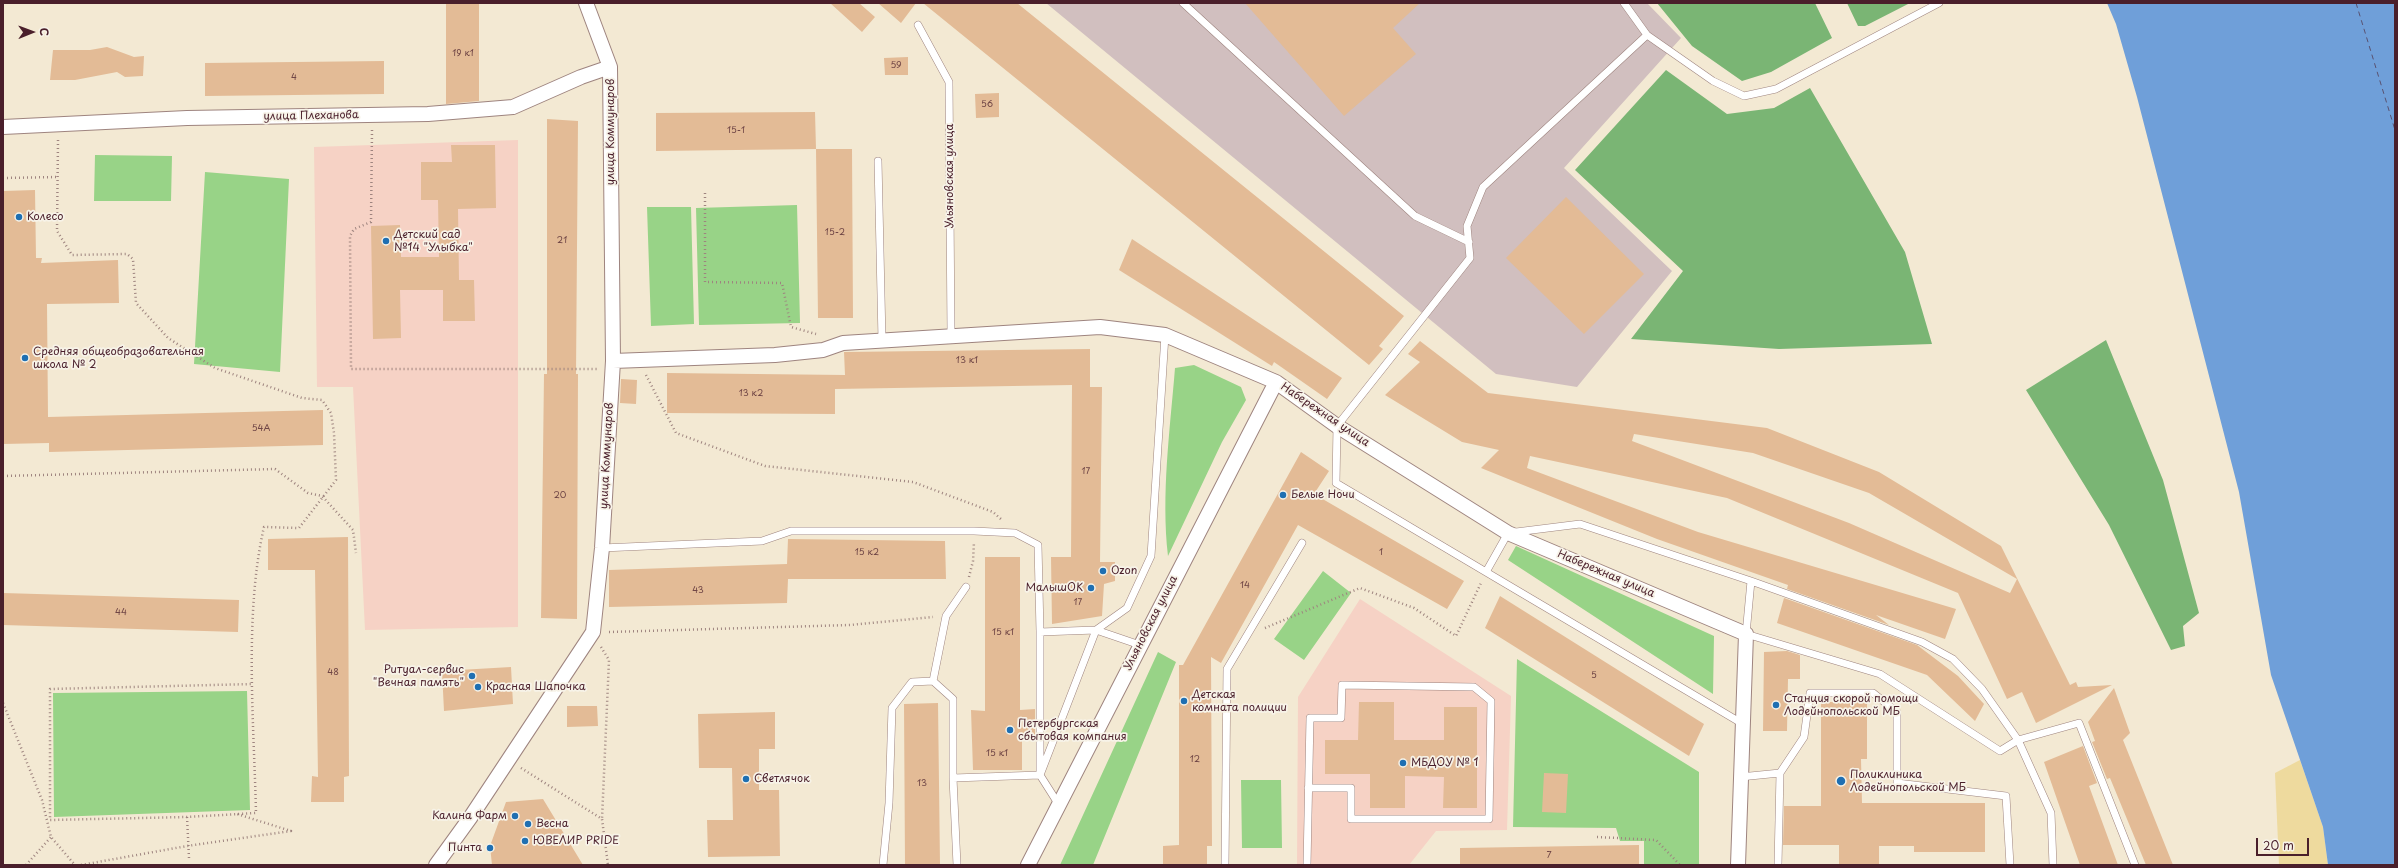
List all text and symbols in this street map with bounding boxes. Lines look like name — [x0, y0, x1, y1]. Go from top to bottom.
north arrow — [12, 12, 52, 52]
text: С — [36, 27, 53, 36]
house number: 19 к1 — [452, 49, 474, 59]
house number: 59 — [890, 61, 902, 71]
house number: 4 — [291, 73, 297, 83]
street label: улица Коммунаров — [604, 79, 618, 185]
house number: 56 — [981, 100, 993, 110]
street label: улица Плеханова — [263, 109, 359, 123]
street label: Ульяновская улица — [943, 124, 957, 228]
house number: 15-1 — [727, 126, 745, 136]
place label: Колесо — [27, 210, 64, 224]
marker: Колесо — [14, 212, 24, 222]
place label: Детский сад №14 "Улыбка" — [394, 228, 473, 254]
house number: 15-2 — [825, 228, 845, 238]
marker: Детский сад №14 "Улыбка" — [381, 236, 391, 246]
house number: 21 — [557, 236, 567, 246]
place label: Средняя общеобразовательная школа № 2 — [33, 345, 204, 371]
marker: Средняя общеобразовательная школа № 2 — [20, 353, 30, 363]
house number: 13 к1 — [956, 356, 978, 366]
street label: Набережная улица — [1278, 380, 1372, 450]
house number: 13 к2 — [739, 389, 763, 399]
street label: улица Коммунаров — [598, 402, 616, 510]
house number: 54А — [252, 424, 270, 434]
house number: 17 — [1082, 467, 1090, 477]
place label: Белые Ночи — [1291, 488, 1354, 502]
marker: Белые Ночи — [1278, 490, 1288, 500]
house number: 20 — [554, 491, 566, 501]
house number: 15 к2 — [855, 548, 879, 558]
house number: 1 — [1379, 548, 1383, 558]
street label: Набережная улица — [1555, 548, 1657, 600]
place label: Ozon — [1111, 564, 1137, 578]
marker: Ozon — [1098, 566, 1108, 576]
street label: Ульяновская улица — [1121, 573, 1181, 673]
place label: МалышОК — [1026, 581, 1083, 595]
house number: 14 — [1240, 581, 1250, 591]
marker: МалышОК — [1086, 583, 1096, 593]
house number: 43 — [692, 586, 704, 596]
house number: 17 — [1074, 598, 1082, 608]
house number: 44 — [115, 608, 127, 618]
house number: 15 к1 — [992, 628, 1014, 638]
place label: Ритуал-сервис "Вечная память" — [373, 663, 464, 689]
house number: 48 — [327, 668, 339, 678]
marker: Ритуал-сервис "Вечная память" — [467, 671, 477, 681]
house number: 5 — [1591, 671, 1597, 681]
place label: Красная Шапочка — [486, 680, 586, 694]
marker: Красная Шапочка — [473, 682, 483, 692]
place label: Детская комната полиции — [1192, 688, 1287, 714]
place label: Станция скорой помощи Лодейнопольской МБ — [1784, 692, 1918, 718]
marker: Детская комната полиции — [1179, 696, 1189, 706]
marker: Станция скорой помощи Лодейнопольской МБ — [1771, 700, 1781, 710]
place label: Петербургская сбытовая компания — [1018, 717, 1127, 743]
marker: Петербургская сбытовая компания — [1005, 725, 1015, 735]
house number: 15 к1 — [986, 749, 1008, 759]
house number: 12 — [1190, 755, 1200, 765]
place label: МБДОУ № 1 — [1411, 756, 1478, 770]
marker: МБДОУ № 1 — [1398, 758, 1408, 768]
place label: Поликлиника Лодейнопольской МБ — [1850, 768, 1966, 794]
place label: Светлячок — [754, 772, 810, 786]
marker: Светлячок — [741, 774, 751, 784]
marker: Поликлиника Лодейнопольской МБ — [1835, 775, 1847, 787]
house number: 13 — [917, 779, 927, 789]
place label: Калина Фарм — [432, 809, 507, 823]
marker: Калина Фарм — [510, 811, 520, 821]
place label: Весна — [536, 817, 569, 831]
marker: Весна — [523, 819, 533, 829]
scale bar — [2258, 830, 2311, 856]
place label: ЮВЕЛИР PRIDE — [533, 834, 619, 848]
marker: ЮВЕЛИР PRIDE — [520, 836, 530, 846]
text: 20 m — [2263, 836, 2294, 854]
place label: Пинта — [448, 841, 482, 855]
marker: Пинта — [485, 843, 495, 853]
house number: 7 — [1546, 851, 1552, 861]

